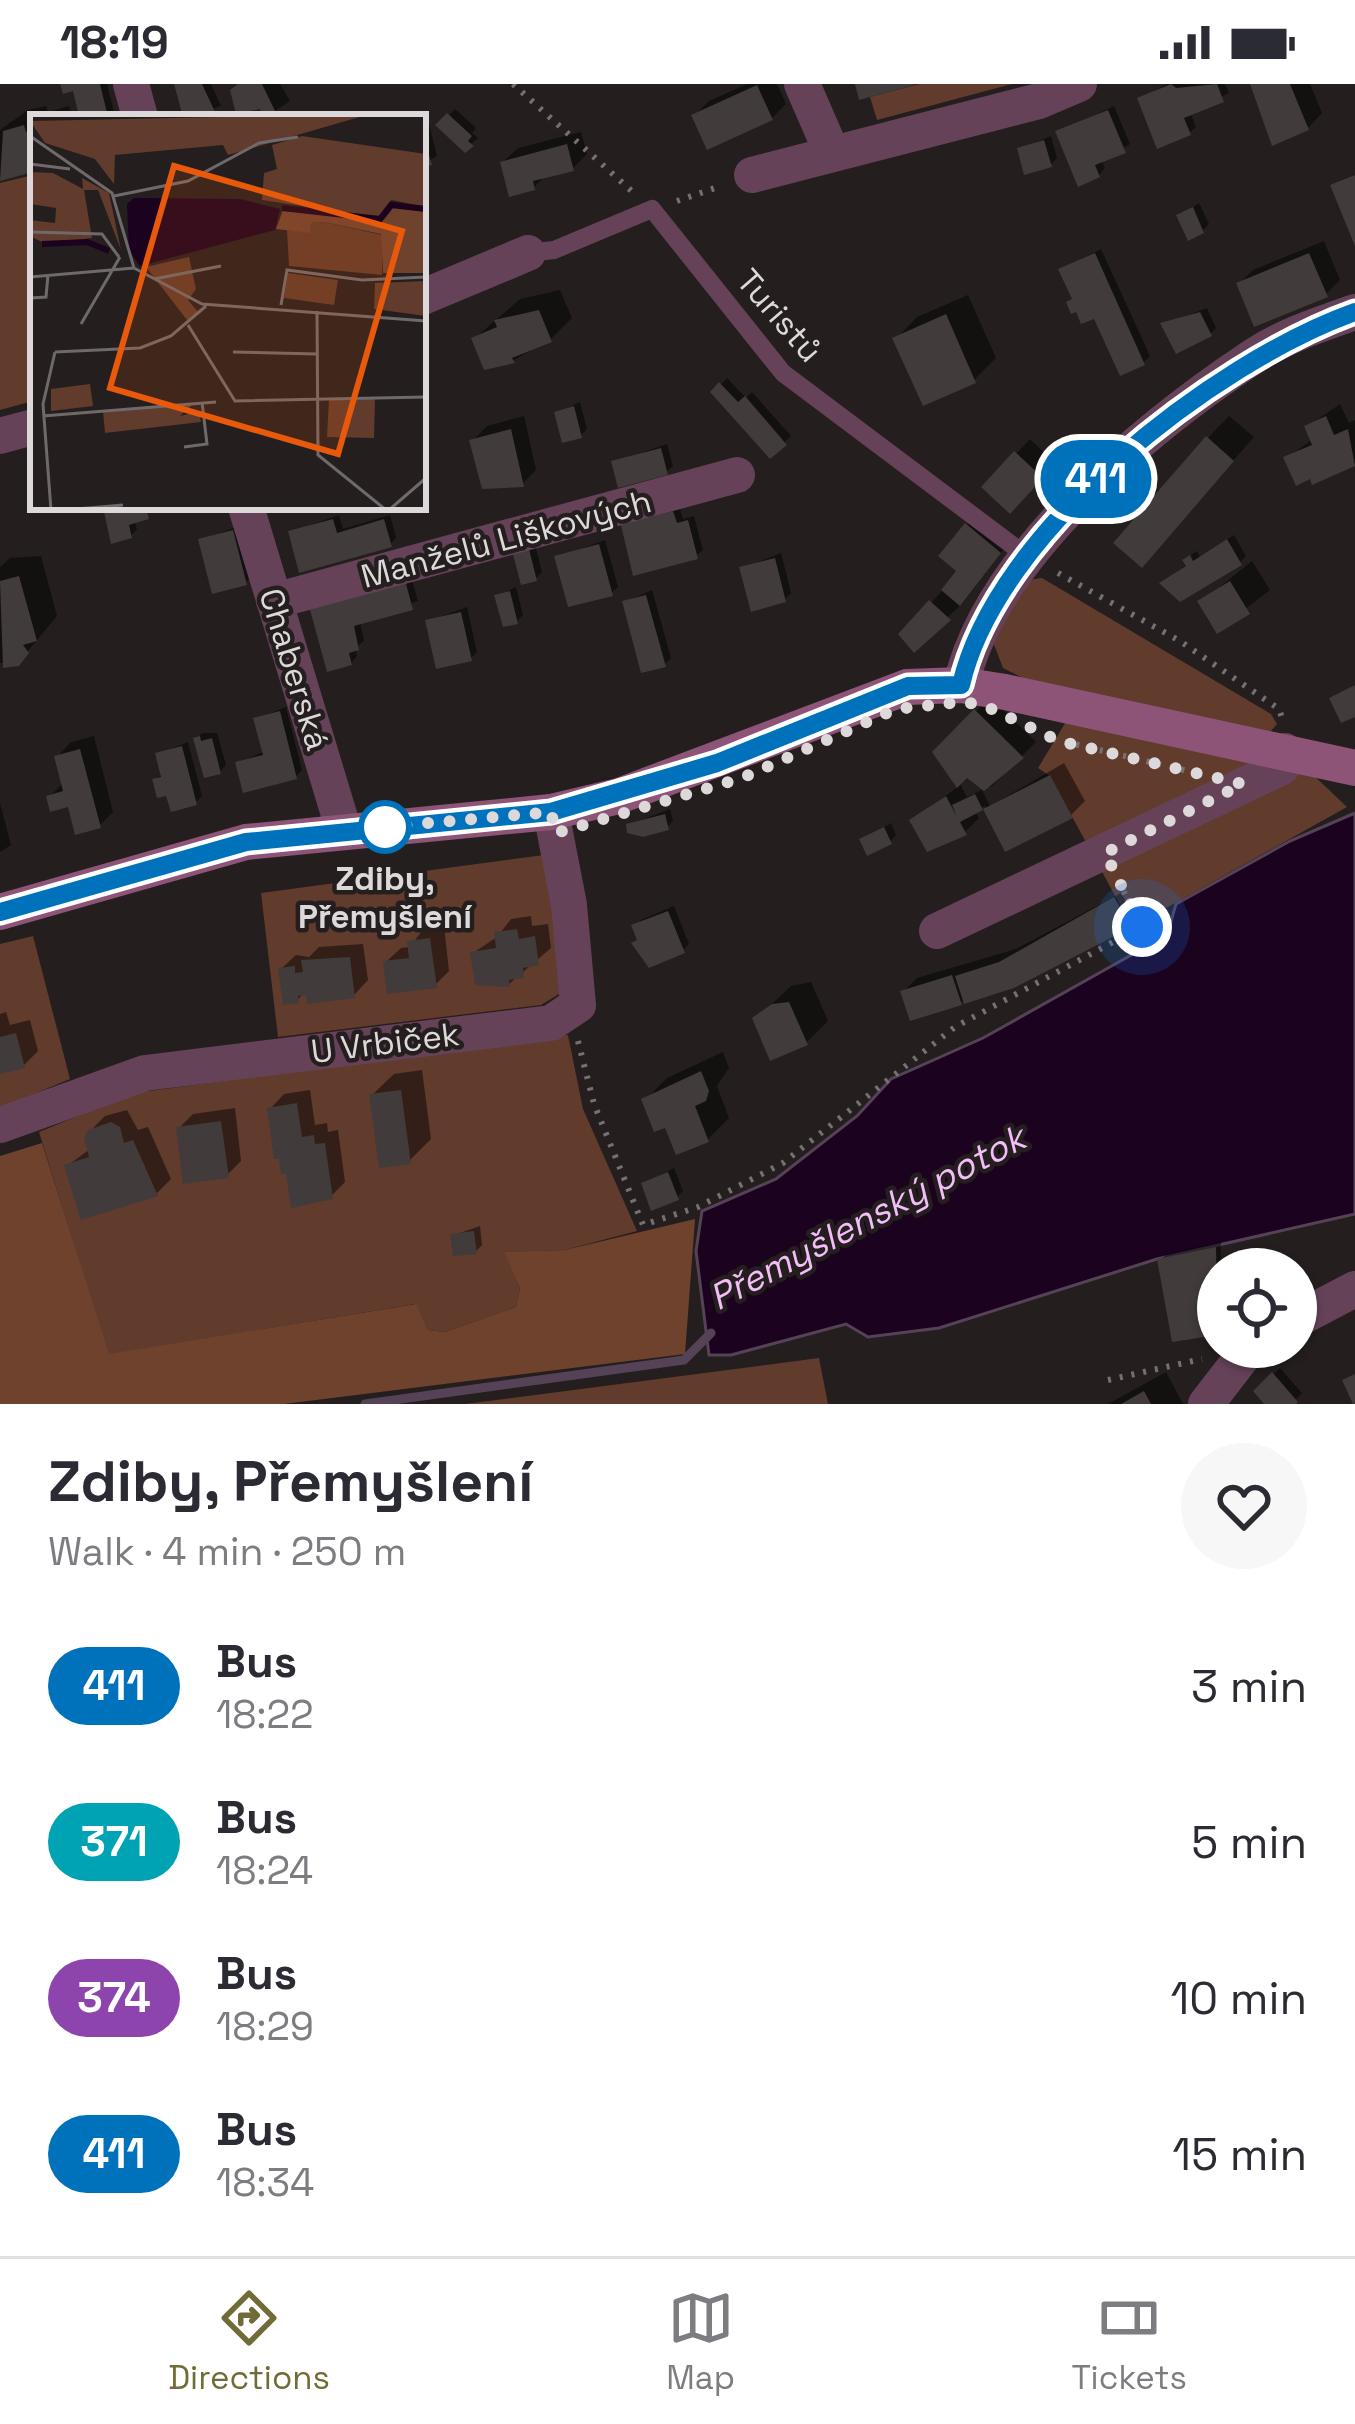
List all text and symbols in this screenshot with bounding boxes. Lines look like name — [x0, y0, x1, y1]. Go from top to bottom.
text: 18:19 — [60, 14, 169, 71]
inset map — [30, 114, 426, 510]
street label: Turistů — [727, 260, 831, 371]
line badge: 411 — [1027, 440, 1165, 518]
text: 411 — [1064, 452, 1128, 505]
street label: Manželů Liškových — [357, 480, 656, 598]
street label: Chaberská — [250, 583, 339, 755]
marker: Zdiby, Přemyšlení — [360, 802, 410, 852]
place label: Zdiby, Přemyšlení — [298, 858, 473, 938]
your location — [1112, 897, 1172, 957]
street label: U Vrbiček — [309, 1013, 462, 1073]
water label: Přemyšlenský potok — [701, 1113, 1037, 1321]
map controls — [1197, 1248, 1317, 1368]
button: locate — [1197, 1248, 1317, 1368]
button: heart — [1181, 1443, 1307, 1569]
text: Zdiby, Přemyšlení — [48, 1445, 533, 1518]
text: Walk · 4 min · 250 m — [48, 1527, 406, 1576]
text: Bus — [216, 1633, 297, 1690]
text: 3 min — [1191, 1658, 1307, 1715]
text: 411 — [82, 1659, 146, 1712]
text: 18:22 — [216, 1690, 314, 1739]
text: Bus — [216, 1789, 297, 1846]
text: 5 min — [1191, 1814, 1307, 1871]
text: 371 — [80, 1815, 148, 1868]
text: 18:24 — [216, 1846, 313, 1895]
text: Bus — [216, 1945, 297, 2002]
text: 10 min — [1170, 1970, 1307, 2027]
text: 374 — [77, 1971, 151, 2024]
text: 18:29 — [216, 2002, 314, 2051]
text: Bus — [216, 2101, 297, 2158]
text: 15 min — [1172, 2126, 1307, 2183]
text: 411 — [82, 2127, 146, 2180]
text: 18:34 — [216, 2158, 314, 2207]
tab: Directions — [168, 2285, 330, 2399]
tab: Map — [666, 2285, 735, 2399]
tab: Tickets — [1072, 2285, 1187, 2399]

